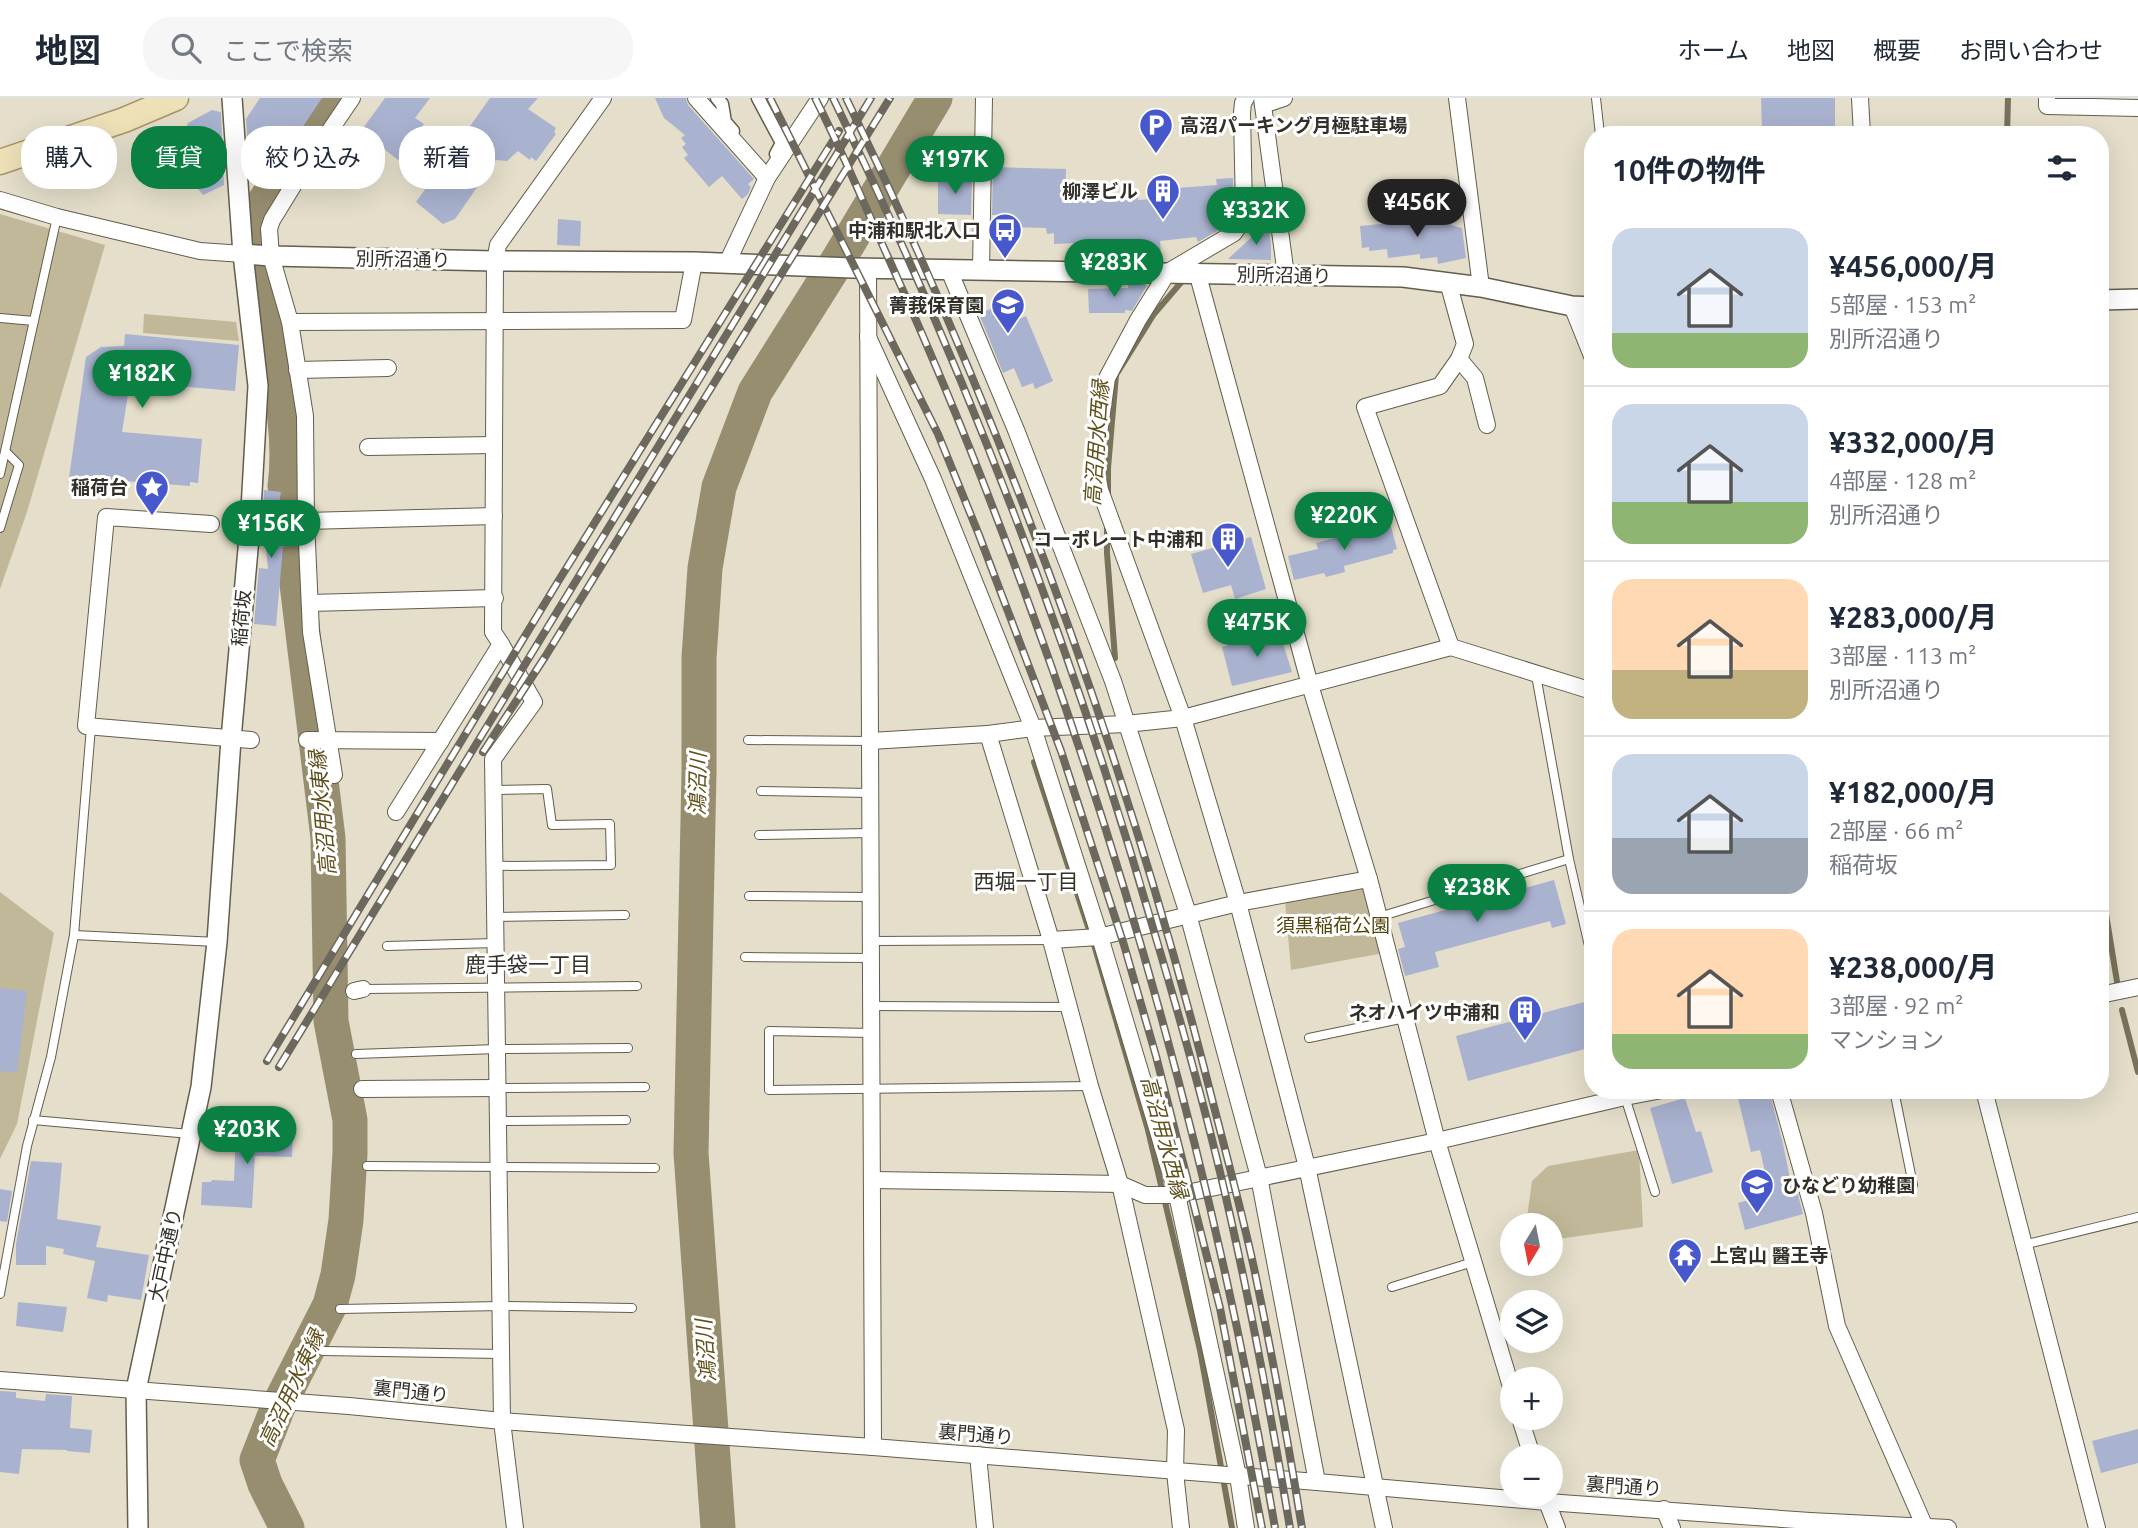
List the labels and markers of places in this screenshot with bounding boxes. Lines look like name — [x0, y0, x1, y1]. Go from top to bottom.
parking icon: 高沼パーキング月極駐車場 — [1137, 106, 1175, 155]
place label: 高沼パーキング月極駐車場 — [1180, 114, 1407, 136]
pin: ¥197K — [906, 136, 1004, 196]
building icon: 柳澤ビル — [1144, 172, 1182, 221]
place label: 柳澤ビル — [1062, 180, 1138, 202]
pin: ¥456K — [1368, 180, 1466, 239]
pin: ¥332K — [1207, 188, 1305, 247]
bus stop icon: 中浦和駅北入口 — [986, 211, 1024, 260]
place label: 中浦和駅北入口 — [848, 219, 981, 241]
pin: ¥283K — [1065, 240, 1163, 299]
school or university icon: 菁莪保育園 — [989, 286, 1027, 335]
place label: 菁莪保育園 — [889, 294, 984, 316]
pin: ¥182K — [93, 350, 191, 410]
place icon: 稲荷台 — [133, 468, 171, 517]
place label: 稲荷台 — [71, 476, 128, 498]
pin: ¥220K — [1295, 492, 1393, 552]
pin: ¥156K — [222, 500, 320, 560]
building icon: コーポレート中浦和 — [1209, 520, 1247, 569]
place label: コーポレート中浦和 — [1033, 528, 1204, 550]
pin: ¥475K — [1208, 600, 1306, 659]
pin: ¥238K — [1428, 864, 1526, 924]
building icon: ネオハイツ中浦和 — [1506, 993, 1544, 1042]
place label: ネオハイツ中浦和 — [1348, 1001, 1500, 1023]
pin: ¥203K — [198, 1107, 296, 1166]
school or university icon: ひなどり幼稚園 — [1738, 1166, 1776, 1215]
place label: ひなどり幼稚園 — [1782, 1174, 1915, 1196]
temple icon: 上宮山 醫王寺 — [1666, 1236, 1704, 1285]
place label: 上宮山 醫王寺 — [1710, 1244, 1829, 1266]

